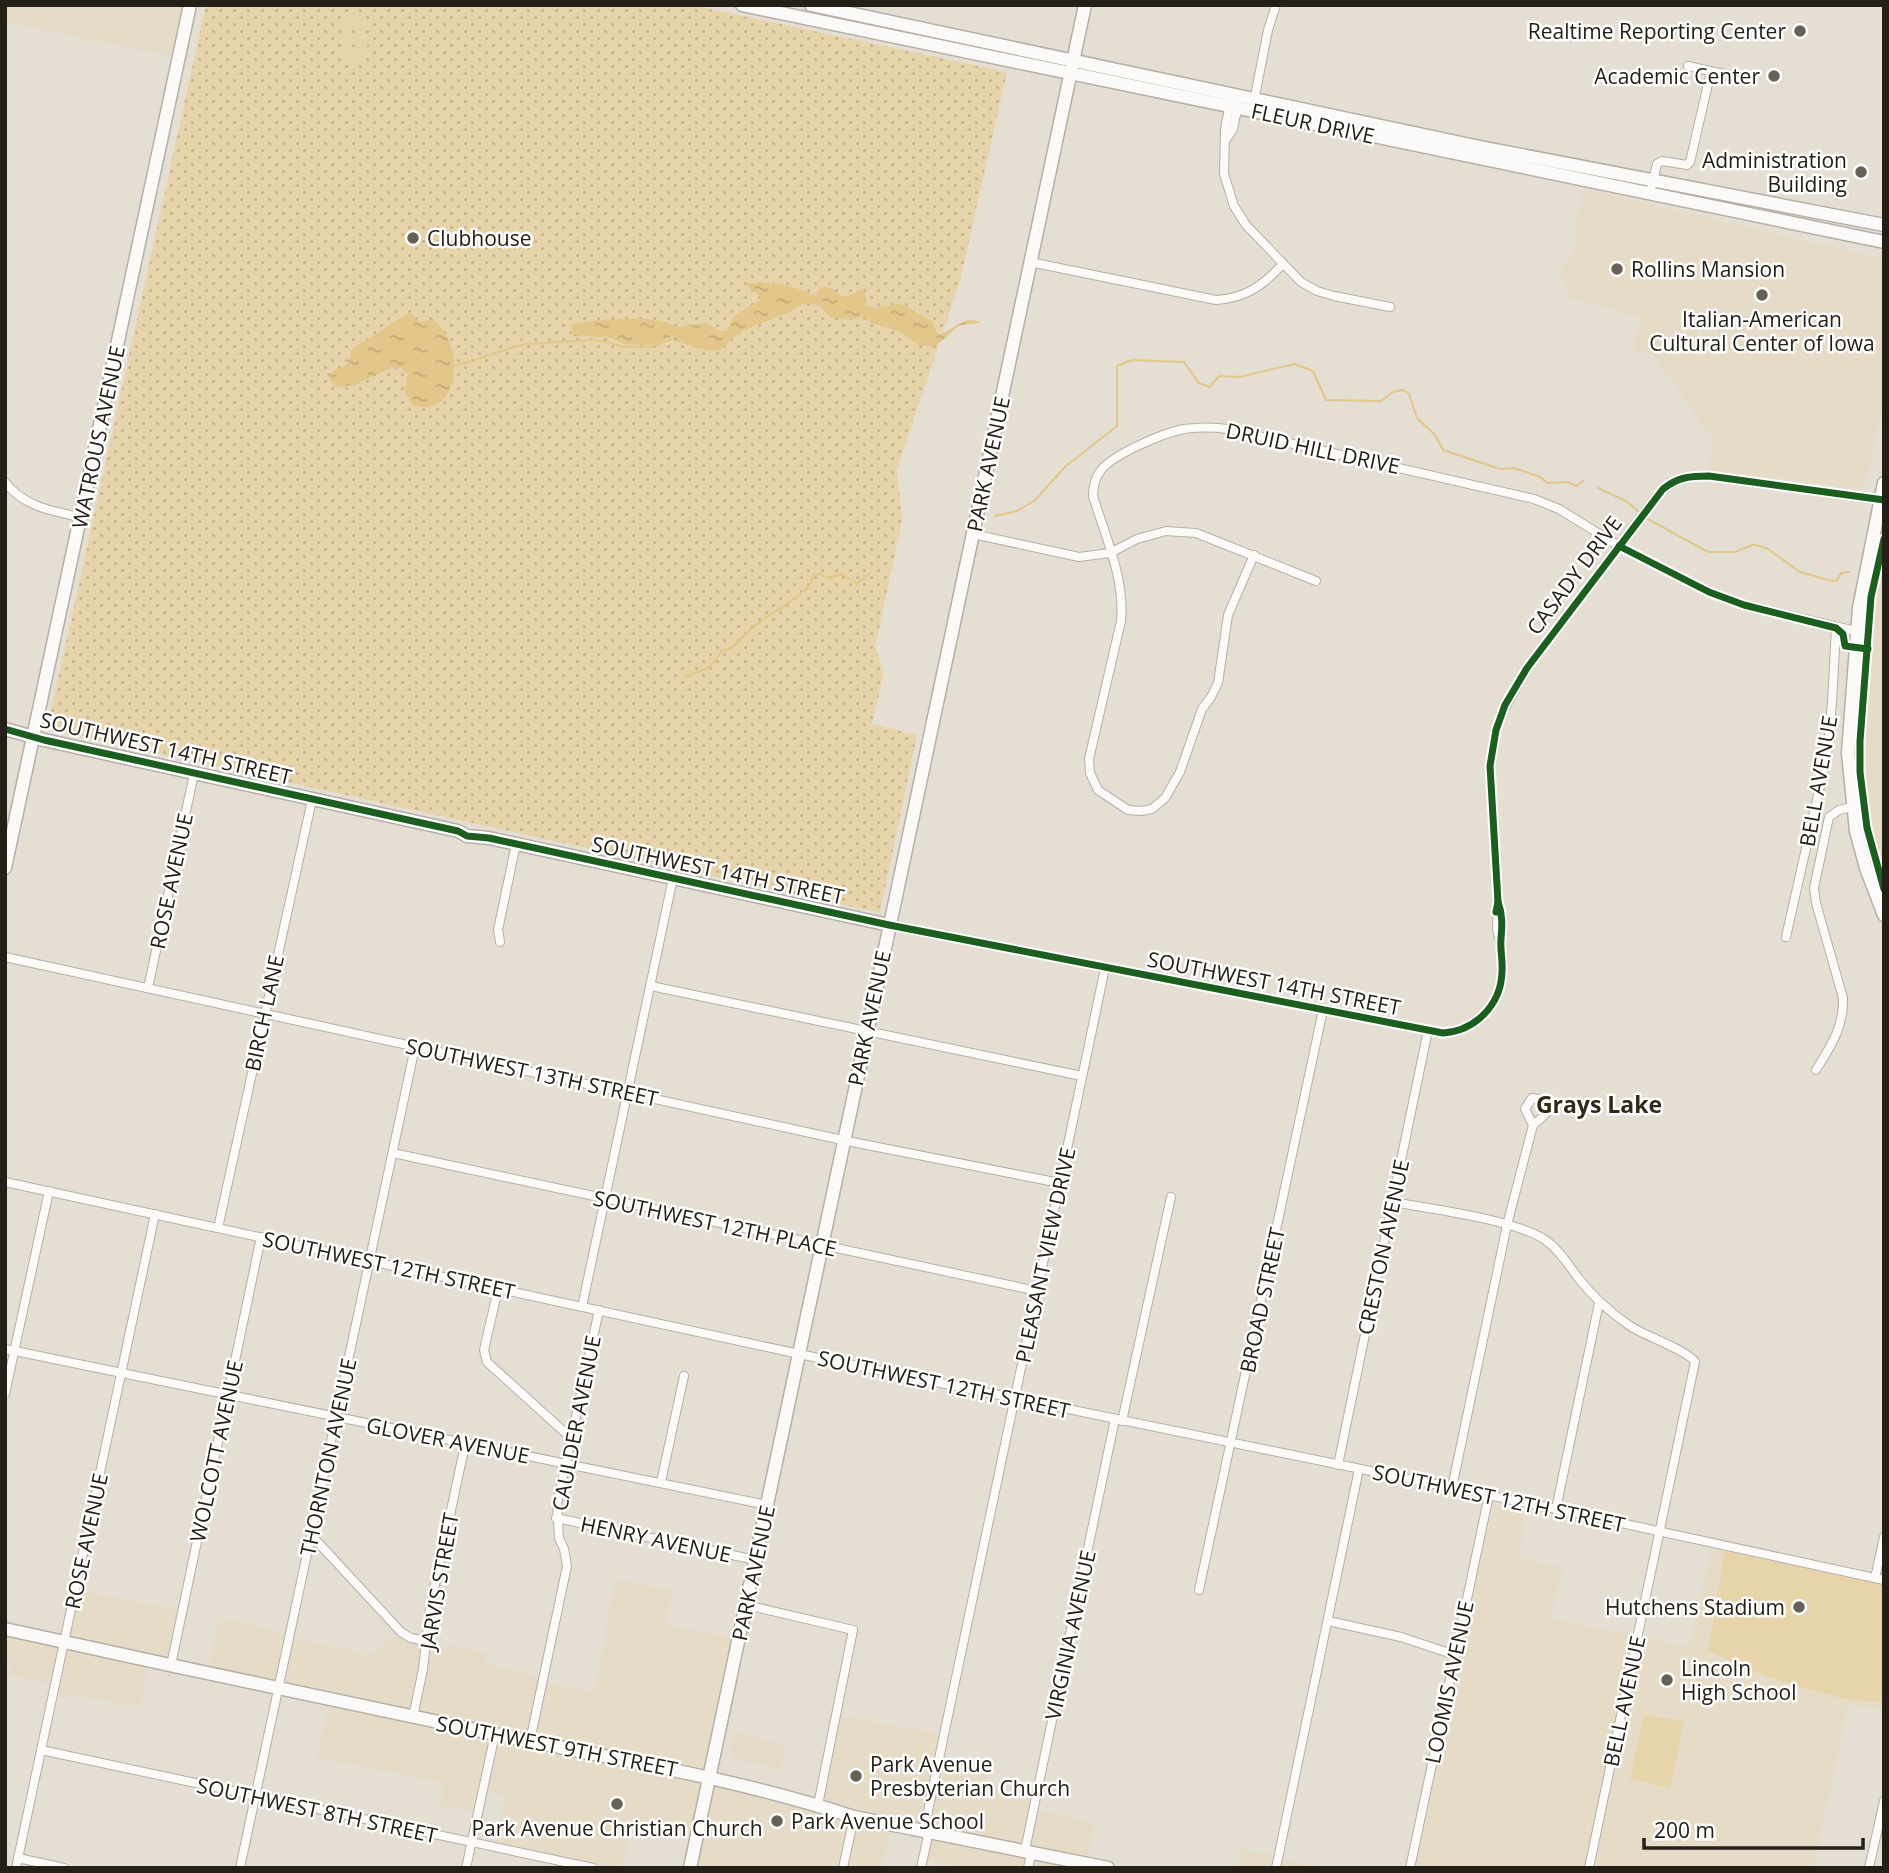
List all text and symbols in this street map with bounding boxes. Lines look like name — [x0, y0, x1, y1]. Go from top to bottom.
place label: Realtime Reporting Center — [1528, 17, 1786, 45]
marker: Realtime Reporting Center — [1792, 23, 1808, 39]
place label: Academic Center — [1594, 62, 1760, 90]
marker: Academic Center — [1766, 68, 1782, 84]
street label: FLEUR DRIVE — [1249, 96, 1377, 150]
place label: Administration Building — [1702, 146, 1847, 198]
marker: Administration Building — [1853, 164, 1869, 180]
place label: Clubhouse — [427, 224, 531, 252]
marker: Clubhouse — [405, 230, 421, 246]
place label: Rollins Mansion — [1631, 255, 1785, 283]
marker: Rollins Mansion — [1609, 261, 1625, 277]
marker: Italian-American Cultural Center of Iowa — [1754, 287, 1770, 303]
place label: Italian-American Cultural Center of Iowa — [1649, 305, 1875, 357]
street label: WATROUS AVENUE — [65, 343, 131, 531]
street label: PARK AVENUE — [960, 394, 1016, 534]
street label: DRUID HILL DRIVE — [1224, 416, 1402, 480]
street label: CASADY DRIVE — [1520, 510, 1628, 640]
street label: SOUTHWEST 14TH STREET — [38, 705, 295, 791]
street label: BELL AVENUE — [1793, 713, 1843, 849]
street label: ROSE AVENUE — [143, 810, 199, 952]
street label: SOUTHWEST 14TH STREET — [589, 830, 847, 911]
street label: SOUTHWEST 14TH STREET — [1145, 945, 1403, 1021]
street label: PARK AVENUE — [841, 948, 897, 1088]
street label: BIRCH LANE — [238, 952, 290, 1074]
street label: SOUTHWEST 13TH STREET — [403, 1032, 661, 1113]
district label: Grays Lake — [1536, 1088, 1662, 1120]
street label: PLEASANT VIEW DRIVE — [1009, 1145, 1081, 1365]
street label: CRESTON AVENUE — [1351, 1157, 1415, 1337]
street label: SOUTHWEST 12TH PLACE — [591, 1184, 839, 1262]
street label: BROAD STREET — [1233, 1224, 1291, 1375]
street label: SOUTHWEST 12TH STREET — [260, 1225, 518, 1306]
street label: CAULDER AVENUE — [545, 1333, 607, 1513]
street label: SOUTHWEST 12TH STREET — [815, 1344, 1073, 1425]
street label: THORNTON AVENUE — [293, 1355, 363, 1559]
street label: WOLCOTT AVENUE — [183, 1358, 249, 1544]
street label: GLOVER AVENUE — [364, 1410, 532, 1470]
street label: SOUTHWEST 12TH STREET — [1370, 1458, 1628, 1539]
street label: ROSE AVENUE — [58, 1470, 114, 1612]
street label: PARK AVENUE — [725, 1503, 781, 1643]
street label: HENRY AVENUE — [578, 1509, 734, 1569]
street label: JARVIS STREET — [413, 1510, 465, 1653]
street label: VIRGINIA AVENUE — [1038, 1547, 1102, 1723]
place label: Hutchens Stadium — [1605, 1593, 1785, 1621]
street label: LOOMIS AVENUE — [1418, 1598, 1480, 1766]
marker: Hutchens Stadium — [1791, 1599, 1807, 1615]
street label: BELL AVENUE — [1596, 1633, 1652, 1769]
place label: Lincoln High School — [1681, 1654, 1797, 1706]
marker: Lincoln High School — [1659, 1672, 1675, 1688]
street label: SOUTHWEST 9TH STREET — [434, 1709, 680, 1783]
place label: Park Avenue Presbyterian Church — [870, 1750, 1070, 1802]
marker: Park Avenue Presbyterian Church — [848, 1768, 864, 1784]
street label: SOUTHWEST 8TH STREET — [194, 1771, 440, 1849]
marker: Park Avenue Christian Church — [609, 1796, 625, 1812]
scale bar — [1644, 1806, 1863, 1850]
place label: Park Avenue School — [791, 1807, 984, 1835]
marker: Park Avenue School — [769, 1813, 785, 1829]
place label: Park Avenue Christian Church — [471, 1814, 763, 1842]
text: 200 m — [1654, 1816, 1715, 1844]

